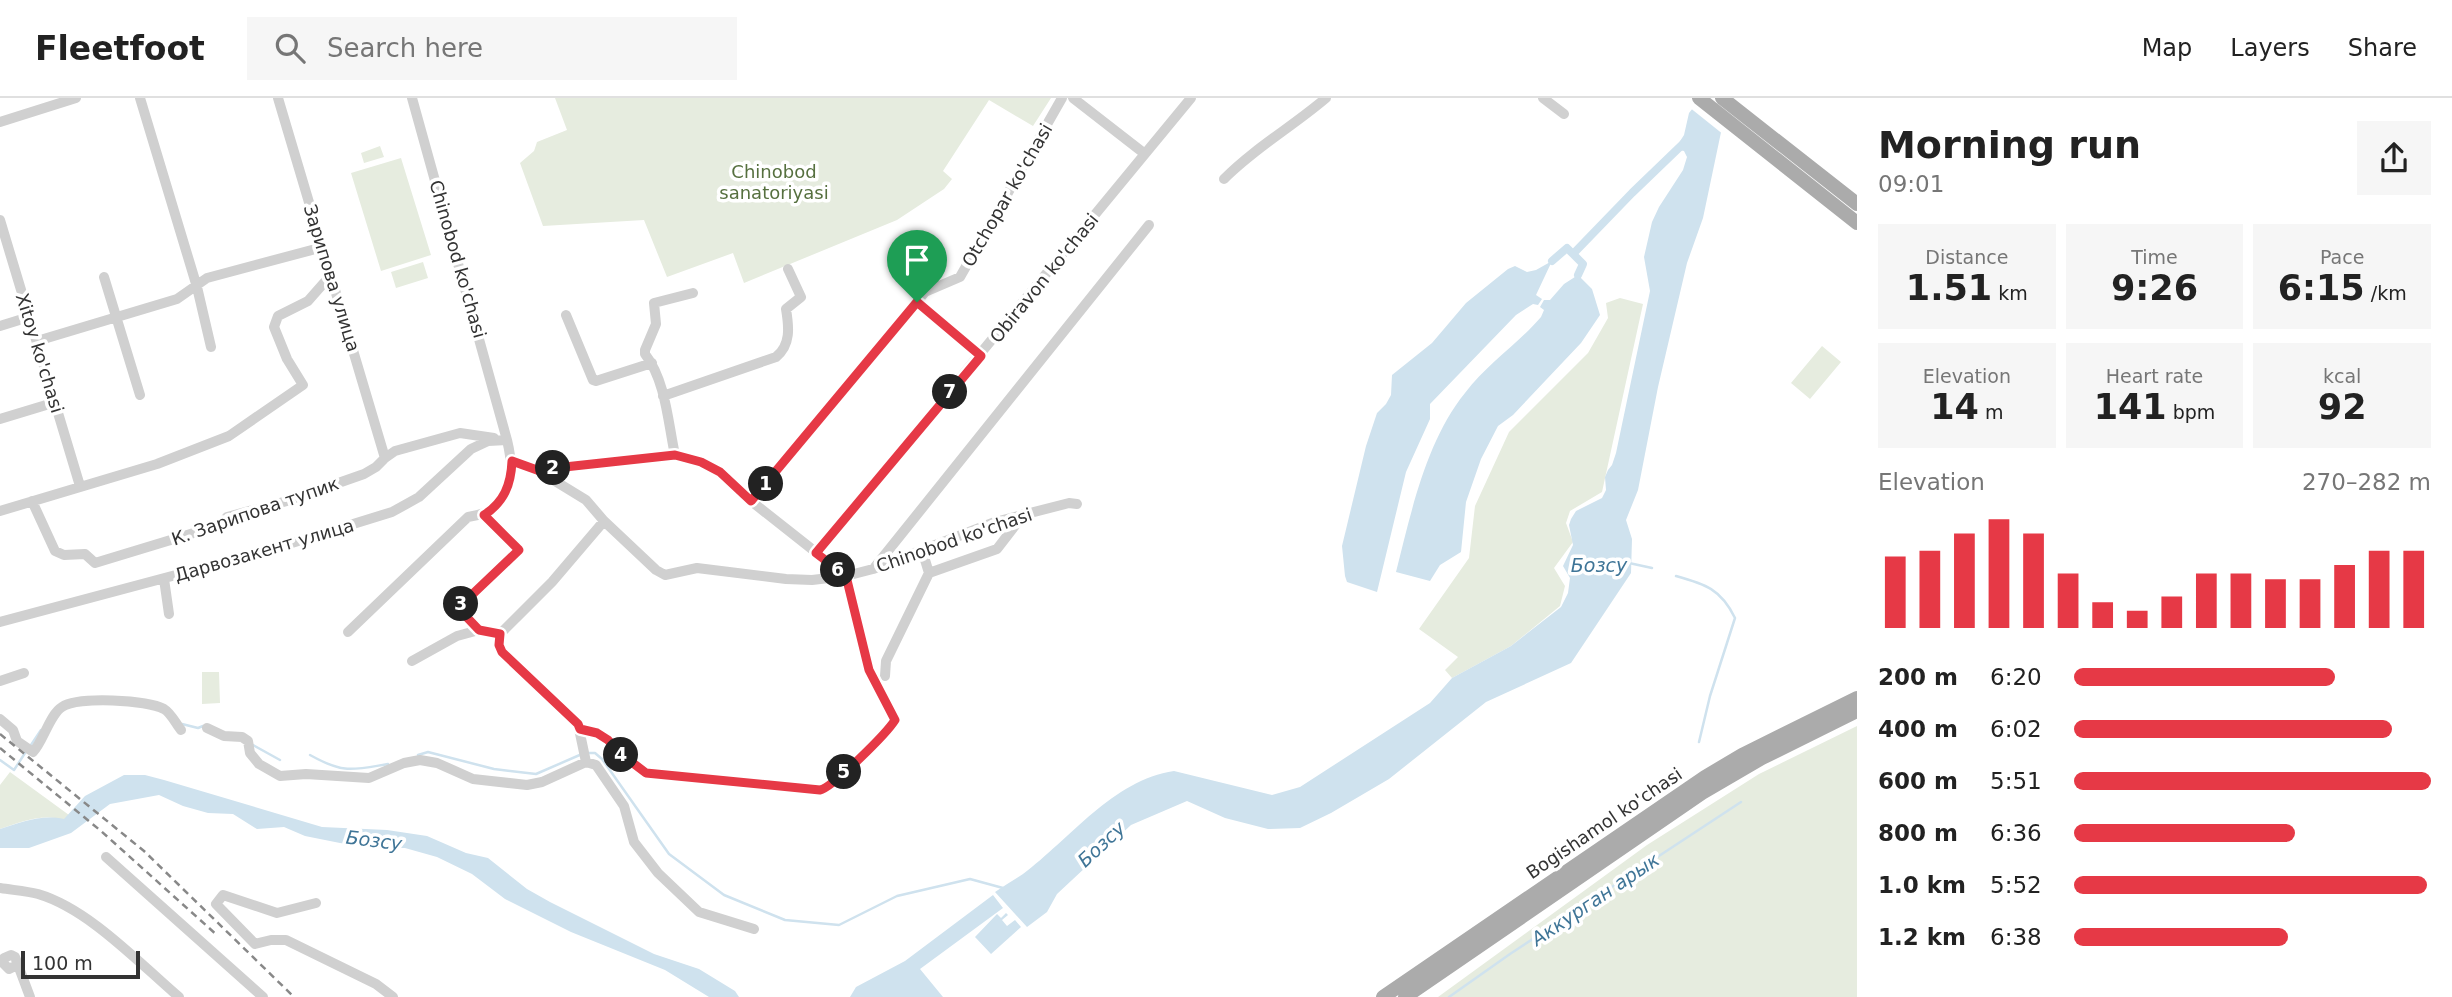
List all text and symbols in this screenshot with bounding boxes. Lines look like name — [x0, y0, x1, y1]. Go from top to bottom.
search box — [247, 17, 737, 80]
text: Fleetfoot — [35, 29, 205, 68]
icon: search — [271, 29, 309, 67]
text: Search here — [327, 33, 483, 63]
text: Map — [2142, 34, 2192, 62]
text: Layers — [2230, 34, 2310, 62]
text: Share — [2348, 34, 2417, 62]
street label: Otchopar ko'chasi — [958, 120, 1056, 270]
button: share — [2357, 121, 2431, 195]
text: Morning run — [1878, 123, 2141, 167]
park label: Chinobod sanatoriyasi — [719, 161, 829, 203]
text: 09:01 — [1878, 171, 1944, 197]
street label: Chinobod ko'chasi — [425, 178, 491, 340]
street label: Зарипова улица — [300, 202, 364, 354]
street label: Obiravon ko'chasi — [985, 209, 1103, 347]
pin — [887, 230, 947, 302]
icon: arrive — [898, 241, 936, 279]
text: Distance — [1925, 246, 2008, 268]
text: Time — [2131, 246, 2178, 268]
text: Pace — [2320, 246, 2364, 268]
text: 1.51 — [1906, 268, 1992, 308]
text: 9:26 — [2111, 268, 2198, 308]
text: 6:15 — [2278, 268, 2365, 308]
text: km — [1992, 282, 2028, 304]
text: /km — [2365, 282, 2407, 304]
street label: Xitoy ko'chasi — [12, 291, 68, 415]
text: Elevation — [1923, 365, 2011, 387]
text: Heart rate — [2106, 365, 2203, 387]
text: kcal — [2323, 365, 2361, 387]
pin: 7 — [932, 374, 968, 410]
text: 7 — [943, 380, 956, 402]
text: 14 — [1930, 387, 1979, 427]
text: 141 — [2094, 387, 2167, 427]
text: 92 — [2318, 387, 2367, 427]
text: m — [1979, 401, 2003, 423]
text: bpm — [2167, 401, 2215, 423]
pin: 2 — [536, 450, 570, 486]
text: 2 — [546, 456, 559, 478]
pin: 1 — [748, 466, 784, 502]
text: Elevation — [1878, 469, 1985, 495]
text: 270–282 m — [2302, 469, 2431, 495]
street label: К. Зарипова тупик — [169, 472, 342, 550]
text: 1 — [759, 472, 772, 494]
street label: Chinobod ko'chasi — [873, 503, 1035, 577]
street label: Дарвозакент улица — [172, 514, 356, 586]
pin: 6 — [820, 552, 856, 588]
water label: Бозсу — [1571, 554, 1628, 576]
text: 6 — [831, 558, 844, 580]
pin: 3 — [444, 587, 478, 622]
text: 3 — [454, 592, 467, 614]
text: 200 m — [1878, 664, 1958, 690]
text: 6:20 — [1990, 664, 2042, 690]
text: 400 m — [1878, 716, 1958, 742]
text: 6:02 — [1990, 716, 2042, 742]
pin: 4 — [604, 738, 638, 772]
text: 4 — [614, 743, 627, 765]
pin: 5 — [826, 754, 862, 790]
text: 5 — [837, 760, 850, 782]
street label: Bogishamol ko'chasi — [1522, 763, 1686, 883]
text: 600 m — [1878, 768, 1958, 794]
text: 5:51 — [1990, 768, 2042, 794]
water label: Бозсу — [1073, 816, 1130, 871]
text: 800 m — [1878, 820, 1958, 846]
text: 6:36 — [1990, 820, 2042, 846]
water label: Бозсу — [345, 826, 404, 854]
water label: Аккурган арык — [1525, 848, 1664, 951]
text: 1.0 km — [1878, 872, 1966, 898]
text: 5:52 — [1990, 872, 2042, 898]
text: 1.2 km — [1878, 924, 1966, 950]
text: 6:38 — [1990, 924, 2042, 950]
scale bar — [21, 948, 140, 980]
text: 100 m — [32, 952, 93, 974]

